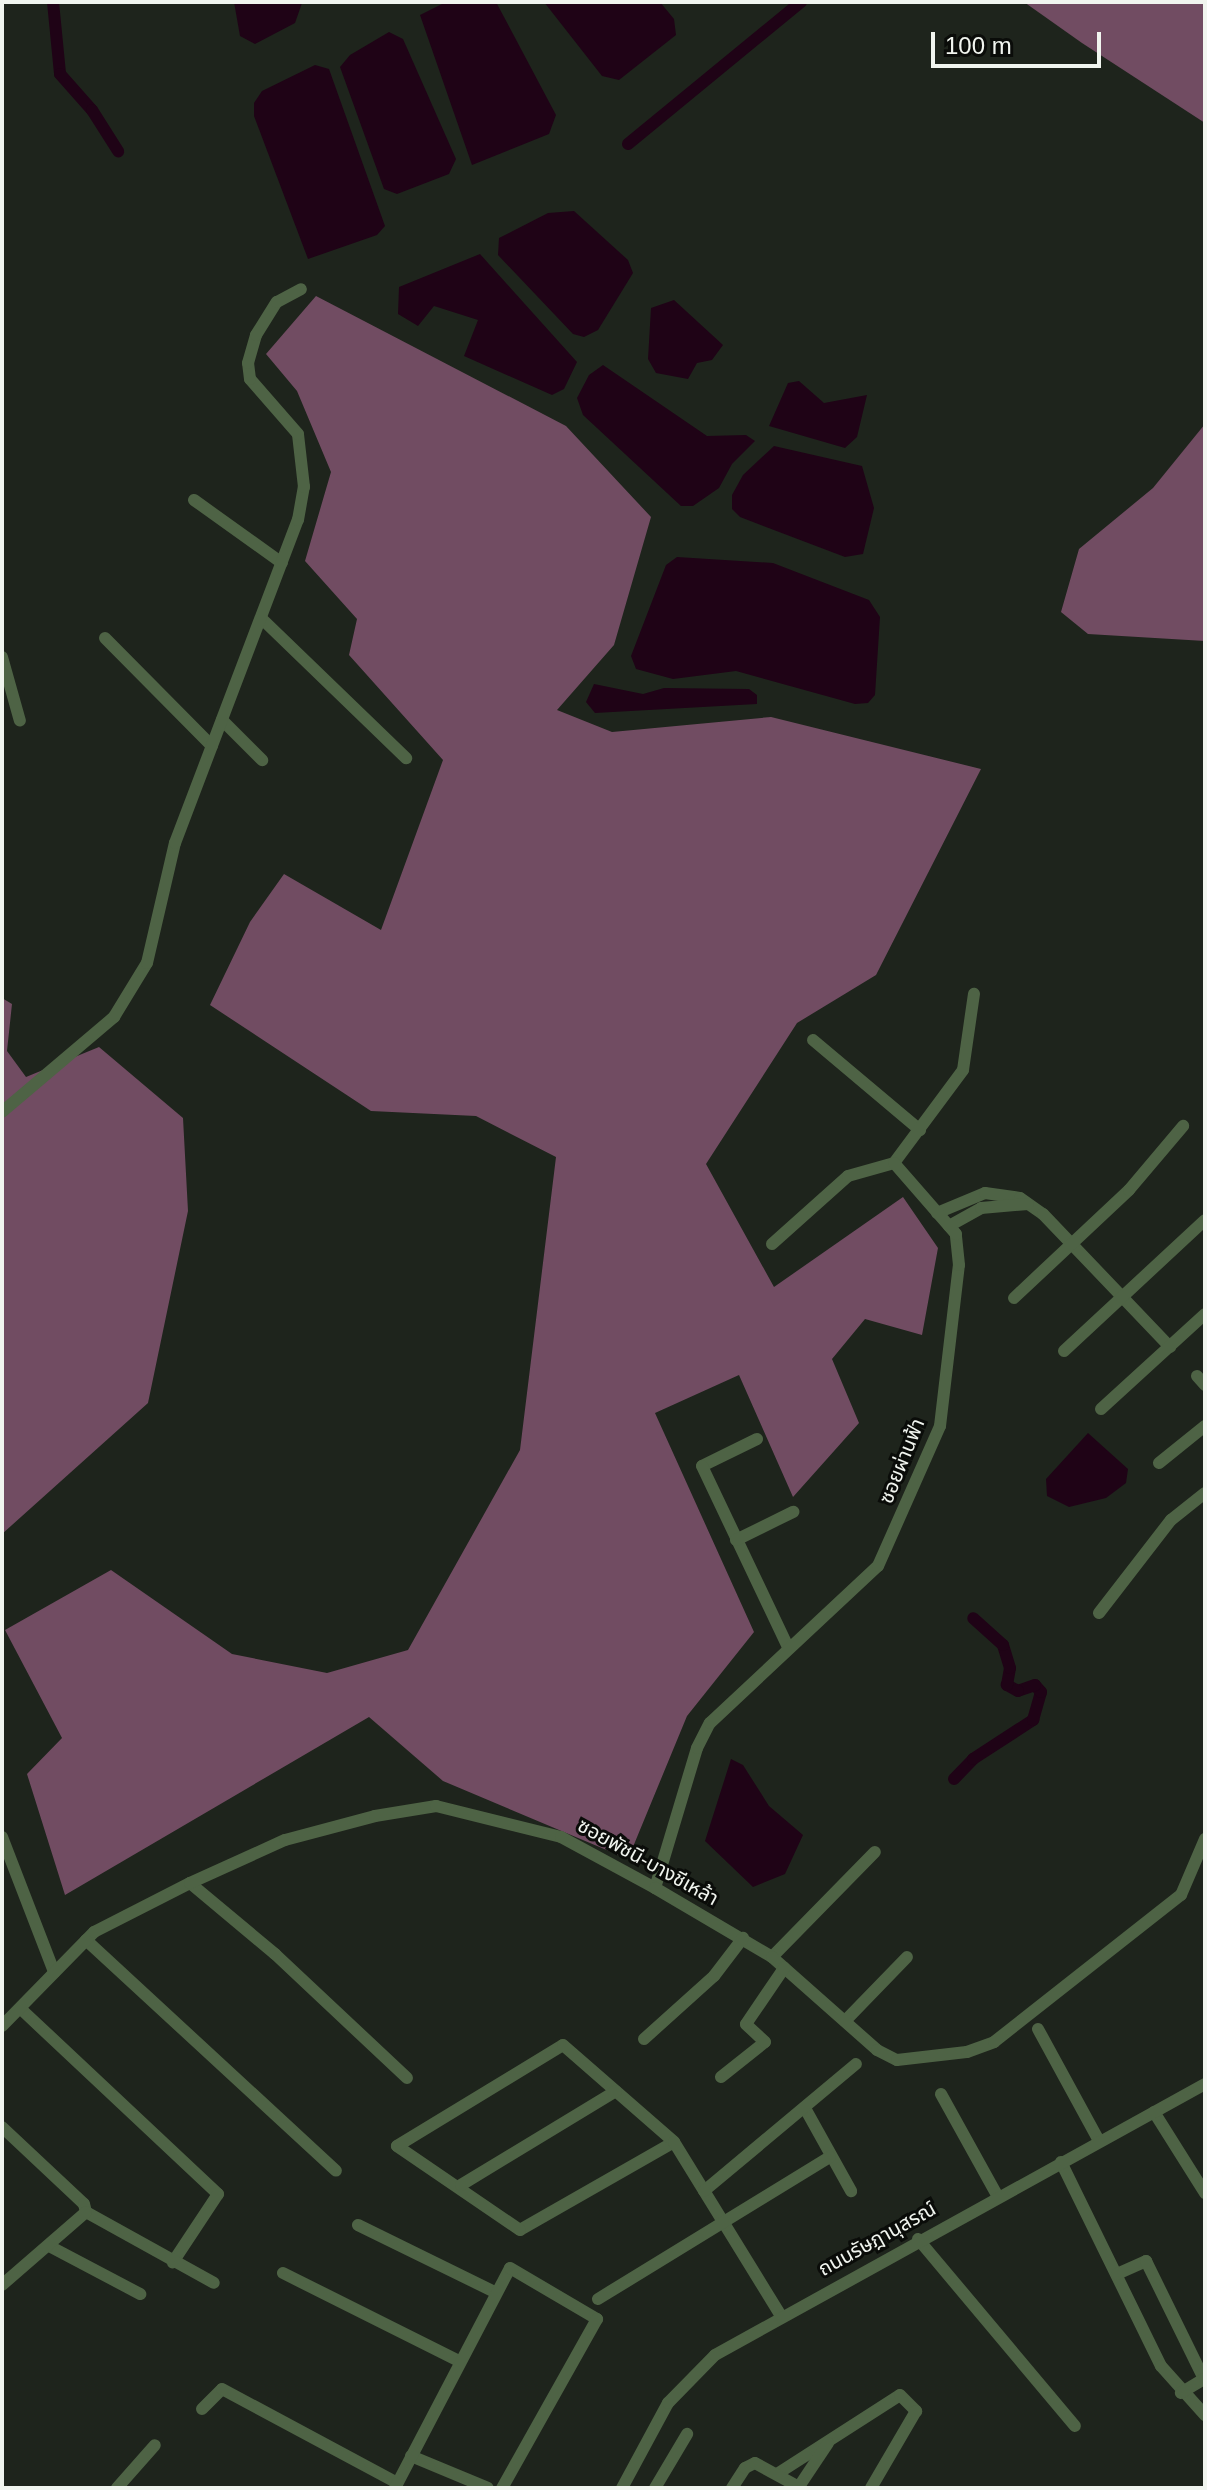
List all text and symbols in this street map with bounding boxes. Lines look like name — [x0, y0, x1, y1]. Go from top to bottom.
scale bar — [935, 16, 1105, 66]
text: 100 m — [945, 32, 1012, 59]
street label: ซอยผ่านฟ้า — [874, 1415, 930, 1507]
street label: ซอยพัชนี-บางชีเหล้า — [573, 1813, 723, 1911]
street label: ถนนรัษฎานุสรณ์ — [814, 2197, 940, 2281]

